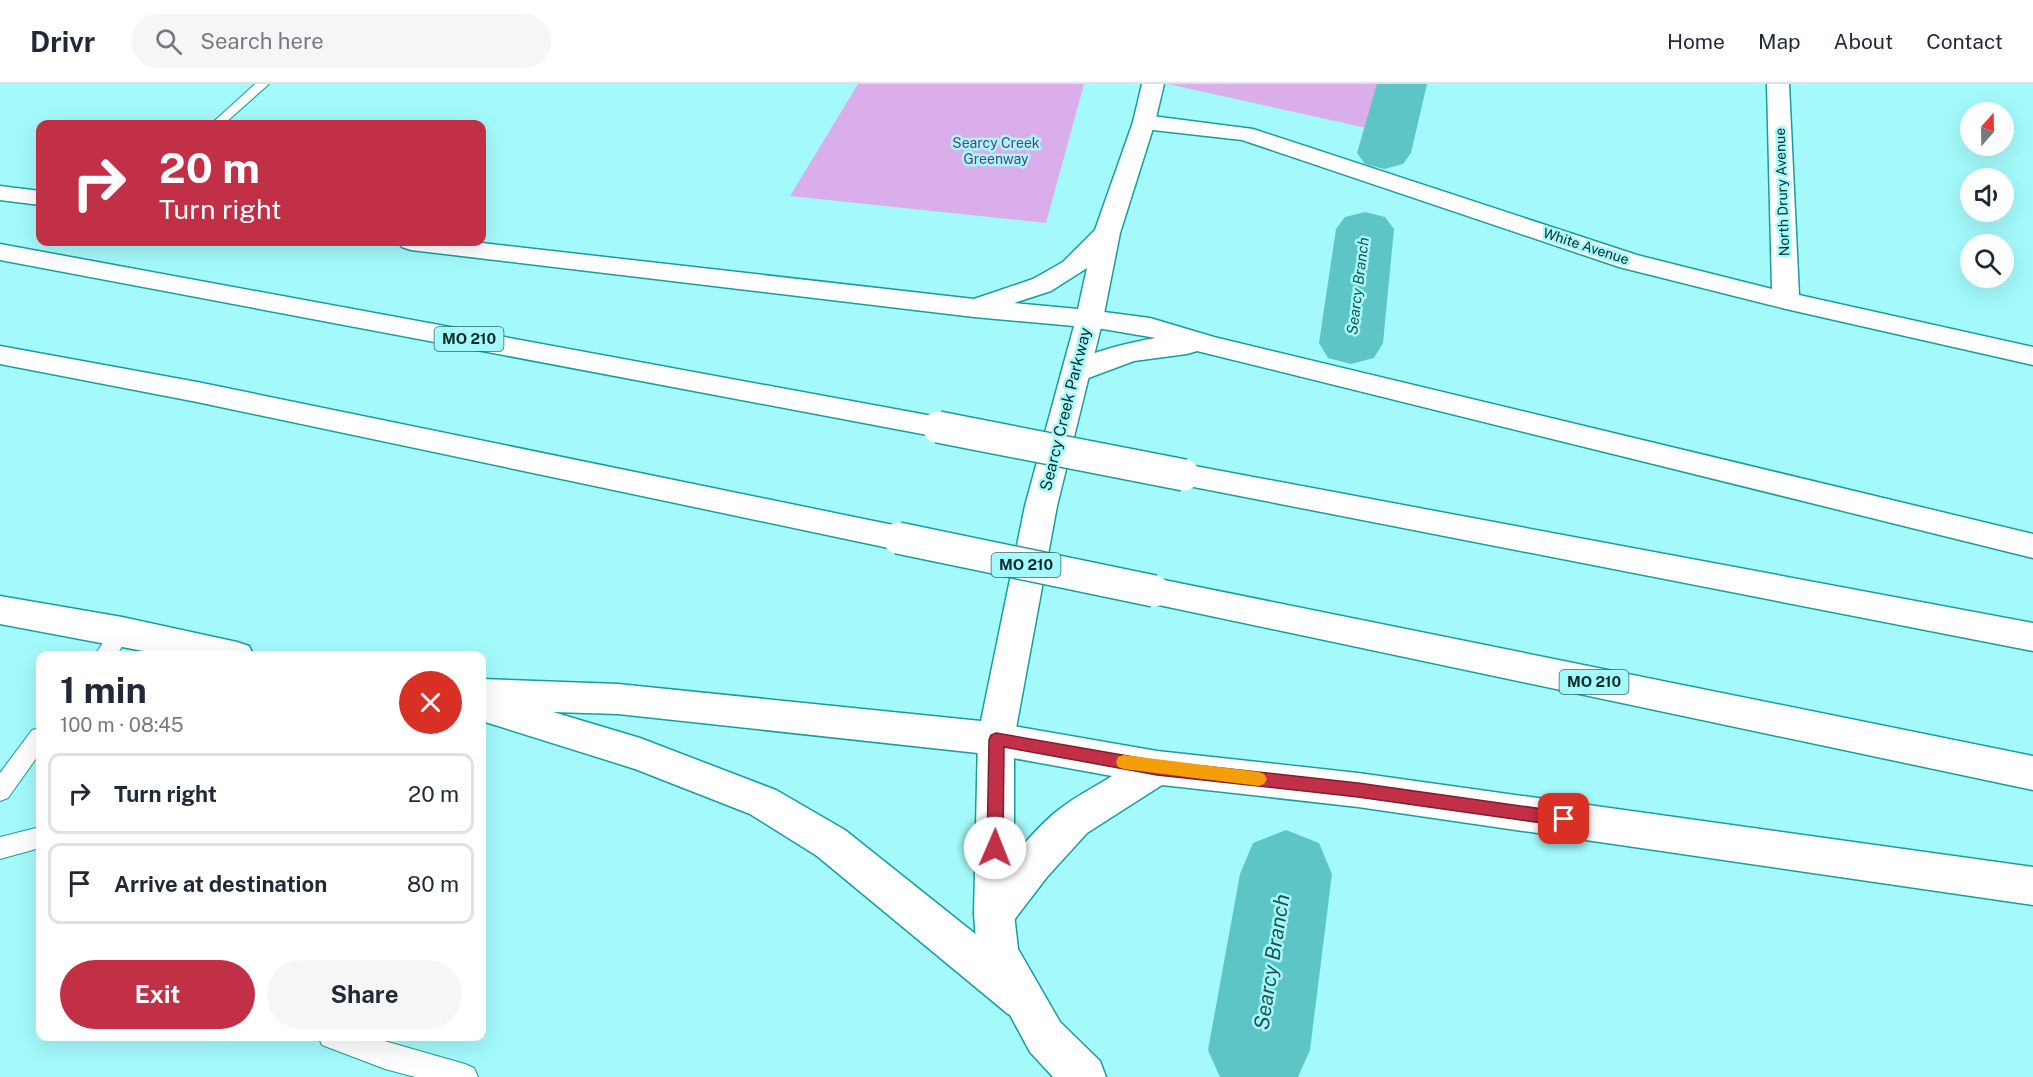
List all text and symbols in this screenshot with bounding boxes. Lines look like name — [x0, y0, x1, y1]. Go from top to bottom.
search box — [131, 14, 551, 68]
text: Drivr — [30, 25, 95, 58]
icon: search — [152, 25, 185, 58]
text: Search here — [200, 28, 324, 54]
text: Home — [1667, 29, 1725, 54]
text: Map — [1758, 29, 1801, 54]
text: About — [1834, 29, 1893, 54]
text: Contact — [1926, 29, 2003, 54]
north arrow — [1960, 102, 2014, 156]
map controls — [1960, 102, 2014, 288]
street label: North Drury Avenue — [1772, 127, 1792, 257]
park label: Searcy Creek Greenway — [952, 135, 1040, 167]
text: 20 m — [159, 143, 260, 192]
icon: right — [60, 144, 138, 222]
button: sound — [1960, 168, 2014, 222]
text: Turn right — [159, 193, 282, 225]
street label: White Avenue — [1541, 225, 1631, 267]
button: search — [1960, 234, 2014, 288]
water label: Searcy Branch — [1343, 236, 1372, 336]
street label: Searcy Creek Parkway — [1036, 325, 1095, 493]
road number: MO 210 — [434, 327, 504, 351]
road number: MO 210 — [992, 553, 1060, 577]
text: 1 min — [60, 669, 147, 711]
road number: MO 210 — [1560, 670, 1628, 694]
button: close — [399, 671, 462, 734]
text: 100 m · 08:45 — [60, 713, 183, 737]
icon: right — [63, 777, 96, 810]
text: Turn right — [114, 781, 217, 807]
text: 20 m — [408, 781, 459, 807]
pin — [1538, 793, 1589, 844]
icon: arrive — [1547, 802, 1580, 835]
position arrow — [963, 816, 1027, 880]
icon: arrive — [63, 867, 96, 900]
text: Arrive at destination — [114, 871, 327, 897]
text: 80 m — [407, 871, 459, 897]
water label: Searcy Branch — [1248, 892, 1295, 1032]
button: Exit — [60, 960, 255, 1029]
button: Share — [267, 960, 462, 1029]

